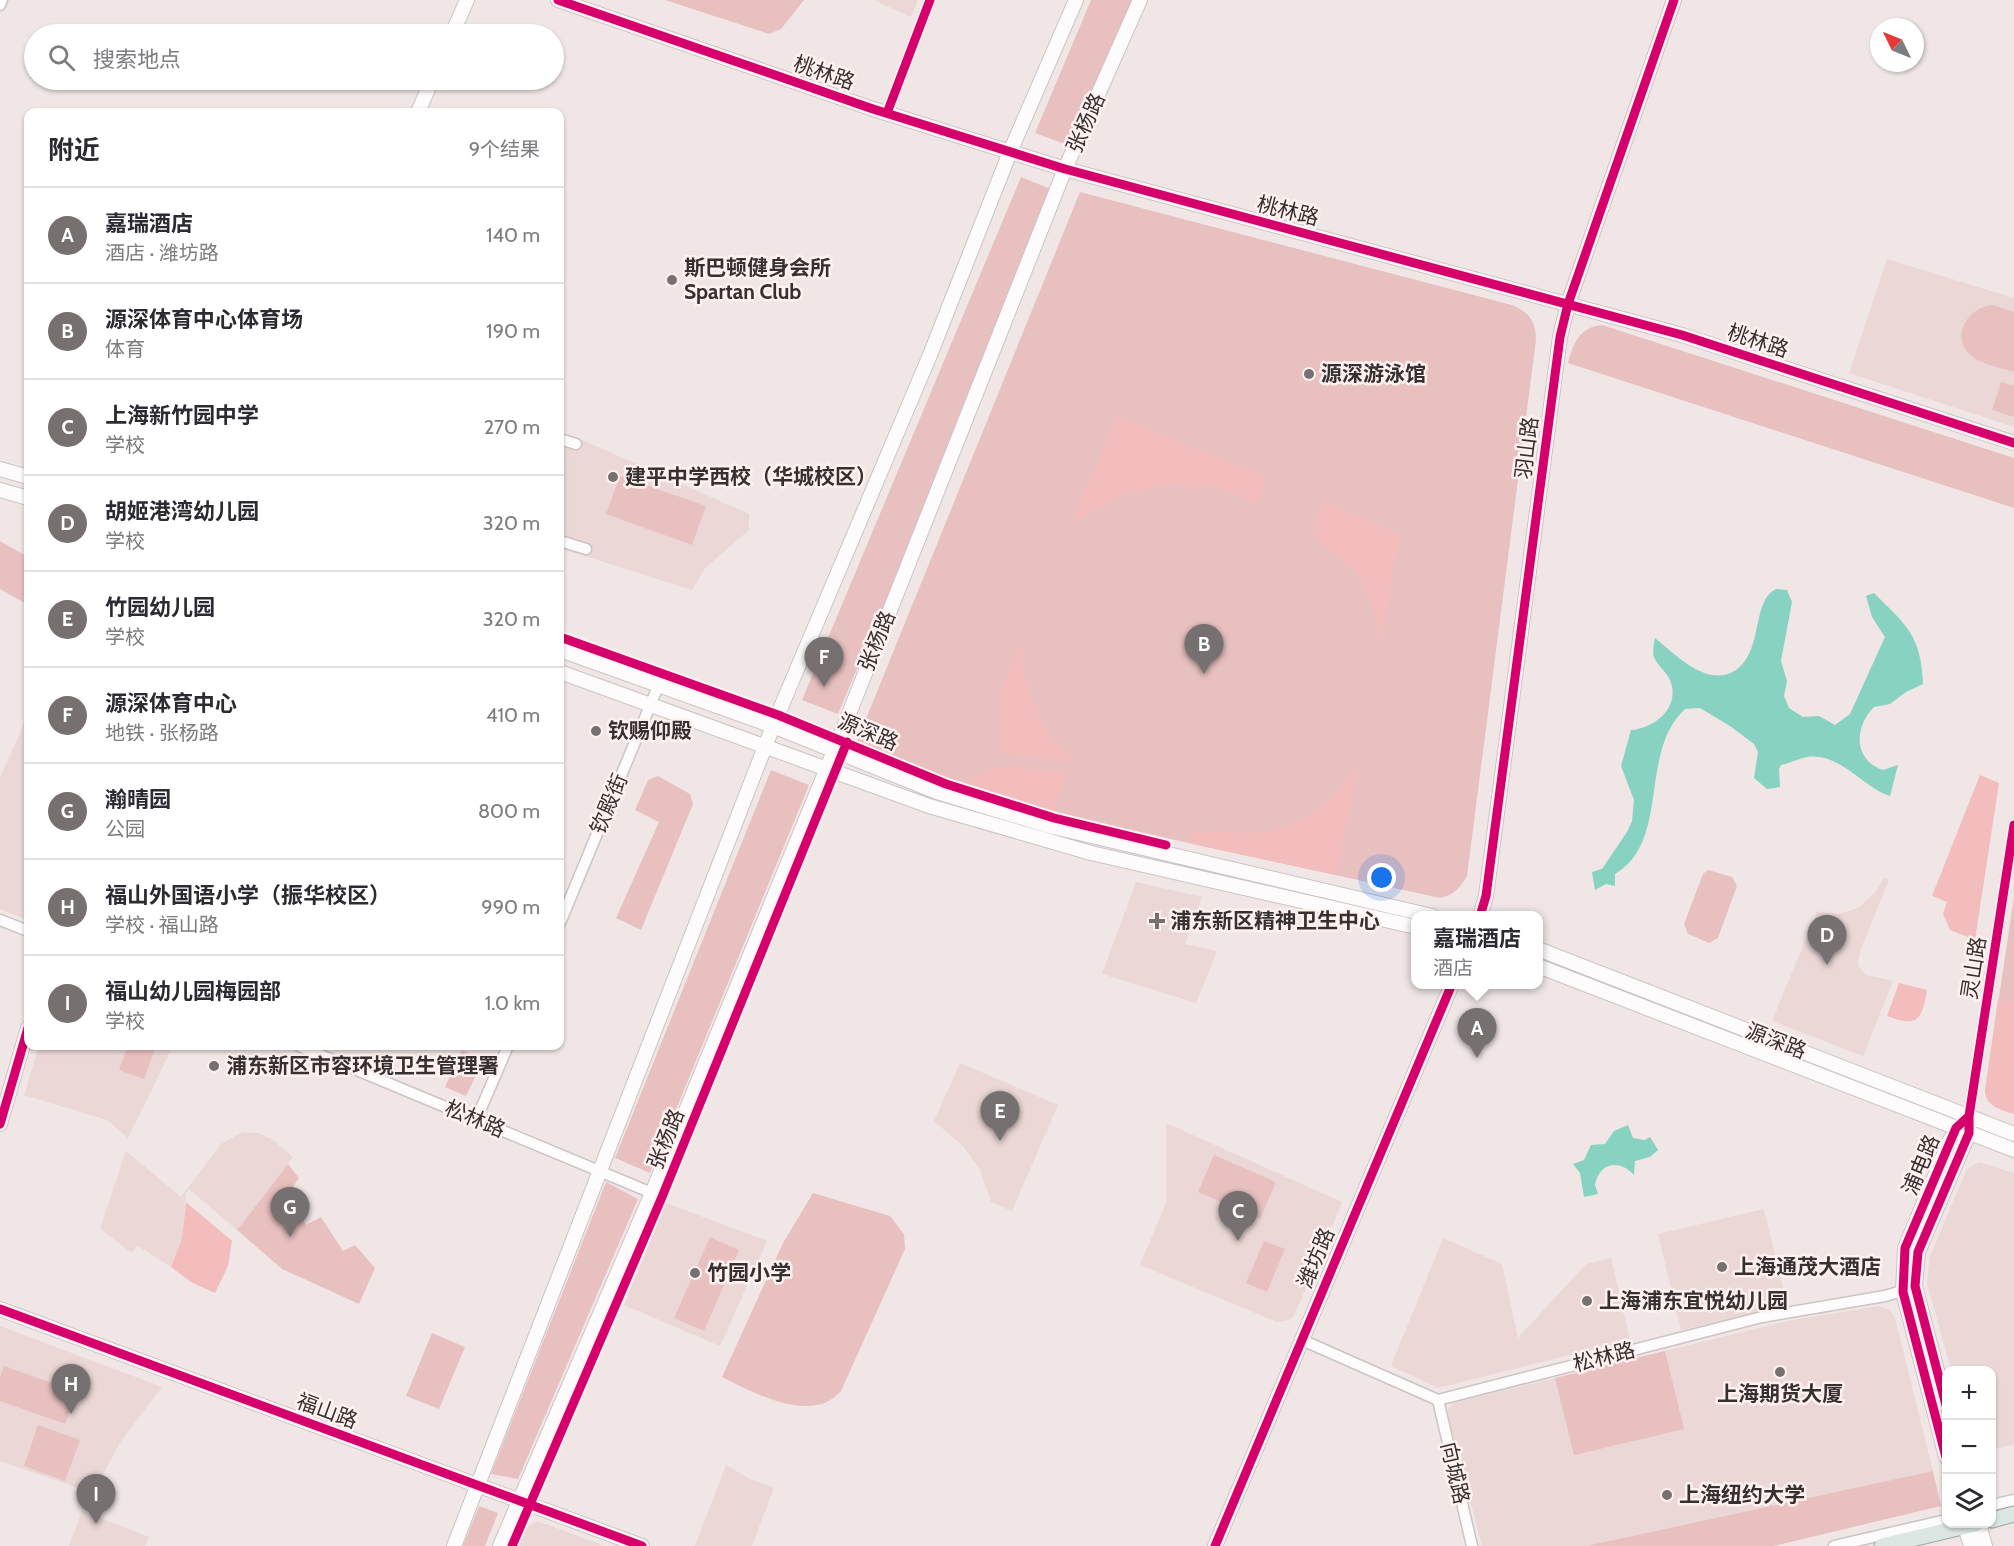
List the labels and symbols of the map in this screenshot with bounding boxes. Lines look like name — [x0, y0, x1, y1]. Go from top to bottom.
north arrow — [1870, 18, 1924, 72]
street label: 桃林路 — [790, 50, 858, 95]
street label: 张杨路 — [1061, 89, 1110, 157]
street label: 桃林路 — [1255, 191, 1322, 230]
place label: 斯巴顿健身会所 Spartan Club — [684, 255, 831, 304]
marker: 斯巴顿健身会所 Spartan Club — [665, 273, 679, 287]
street label: 桃林路 — [1724, 319, 1792, 362]
place label: 源深游泳馆 — [1321, 361, 1426, 386]
marker: 源深游泳馆 — [1302, 367, 1316, 381]
street label: 羽山路 — [1510, 415, 1543, 481]
place label: 建平中学西校（华城校区） — [625, 464, 877, 489]
marker: 建平中学西校（华城校区） — [606, 470, 620, 484]
street label: 张杨路 — [853, 607, 900, 675]
pin: B — [1184, 624, 1224, 674]
pin: F — [804, 638, 844, 687]
street label: 源深路 — [834, 708, 902, 755]
place label: 钦赐仰殿 — [608, 718, 692, 743]
marker: 钦赐仰殿 — [589, 724, 603, 738]
street label: 钦殿街 — [585, 770, 632, 838]
your location — [1367, 863, 1396, 892]
place label: 浦东新区精神卫生中心 — [1170, 908, 1380, 933]
marker: 浦东新区精神卫生中心 — [1148, 912, 1166, 930]
pin: D — [1808, 916, 1846, 965]
street label: 灵山路 — [1956, 935, 1991, 1001]
pin: A — [1458, 1008, 1496, 1058]
street label: 源深路 — [1742, 1018, 1810, 1063]
place label: 浦东新区市容环境卫生管理署 — [226, 1053, 499, 1078]
marker: 浦东新区市容环境卫生管理署 — [207, 1059, 221, 1073]
pin: E — [980, 1092, 1020, 1141]
street label: 松林路 — [441, 1095, 509, 1142]
street label: 张杨路 — [642, 1105, 689, 1173]
street label: 浦电路 — [1897, 1131, 1944, 1199]
pin: G — [270, 1188, 310, 1237]
pin: C — [1218, 1192, 1258, 1241]
street label: 潍坊路 — [1292, 1224, 1339, 1292]
place label: 上海通茂大酒店 — [1734, 1254, 1881, 1279]
place label: 竹园小学 — [707, 1260, 791, 1285]
marker: 上海通茂大酒店 — [1715, 1260, 1729, 1274]
marker: 竹园小学 — [688, 1266, 702, 1280]
place label: 上海浦东宜悦幼儿园 — [1599, 1288, 1788, 1313]
marker: 上海浦东宜悦幼儿园 — [1580, 1294, 1594, 1308]
street label: 松林路 — [1570, 1337, 1637, 1376]
pin: H — [52, 1364, 90, 1414]
marker: 上海期货大厦 — [1773, 1365, 1787, 1379]
place label: 上海期货大厦 — [1717, 1381, 1843, 1406]
street label: 福山路 — [293, 1388, 361, 1433]
street label: 向城路 — [1436, 1439, 1475, 1506]
pin: I — [76, 1474, 116, 1524]
place label: 上海纽约大学 — [1679, 1482, 1805, 1507]
marker: 上海纽约大学 — [1660, 1488, 1674, 1502]

